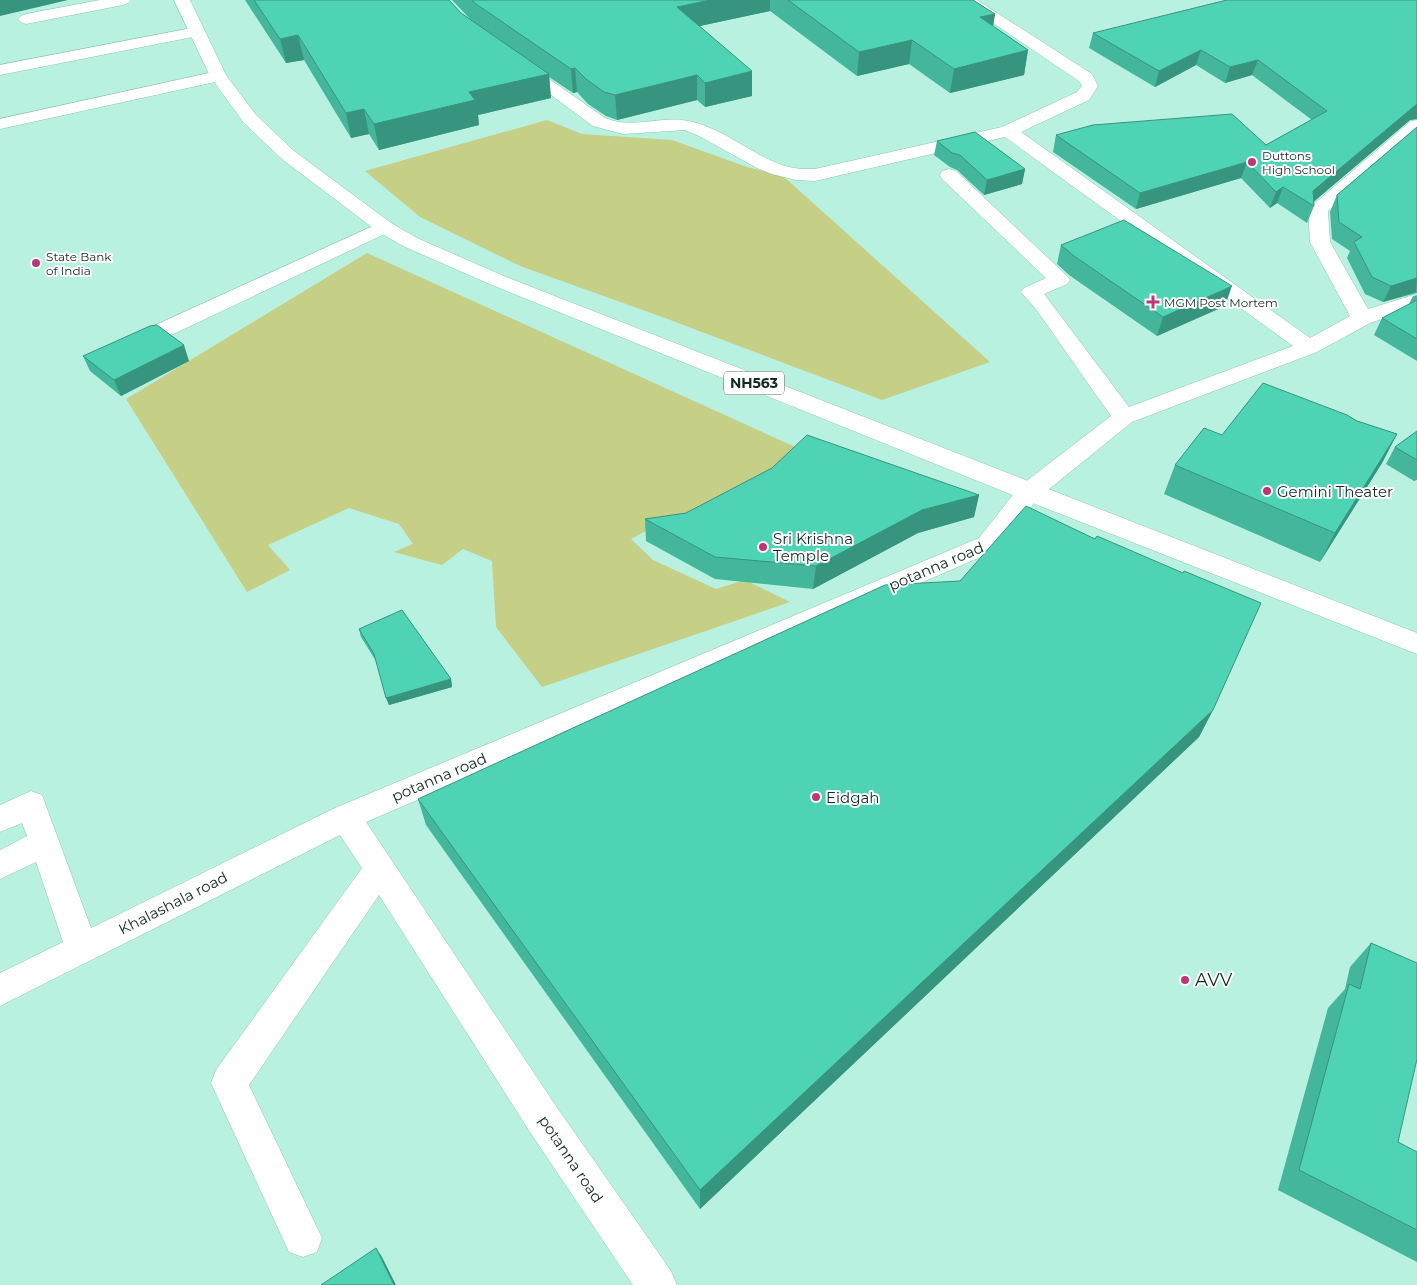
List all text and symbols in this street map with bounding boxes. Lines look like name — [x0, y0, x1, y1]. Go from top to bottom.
place label: Duttons High School — [1262, 148, 1335, 177]
marker: Duttons High School — [1246, 156, 1258, 168]
place label: State Bank of India — [46, 249, 112, 278]
marker: State Bank of India — [30, 257, 42, 269]
marker: MGM Post Mortem — [1146, 295, 1160, 309]
place label: MGM Post Mortem — [1164, 295, 1278, 310]
road number: NH563 — [724, 372, 784, 394]
place label: Gemini Theater — [1277, 482, 1393, 501]
marker: Gemini Theater — [1261, 485, 1273, 497]
place label: Sri Krishna Temple — [773, 529, 853, 565]
street label: potanna road — [886, 537, 986, 595]
marker: Sri Krishna Temple — [757, 541, 769, 553]
street label: potanna road — [389, 748, 489, 806]
place label: Eidgah — [826, 788, 880, 807]
marker: Eidgah — [810, 791, 822, 803]
street label: Khalashala road — [115, 867, 231, 939]
place label: AVV — [1195, 969, 1233, 991]
marker: AVV — [1179, 974, 1191, 986]
street label: potanna road — [535, 1112, 607, 1206]

